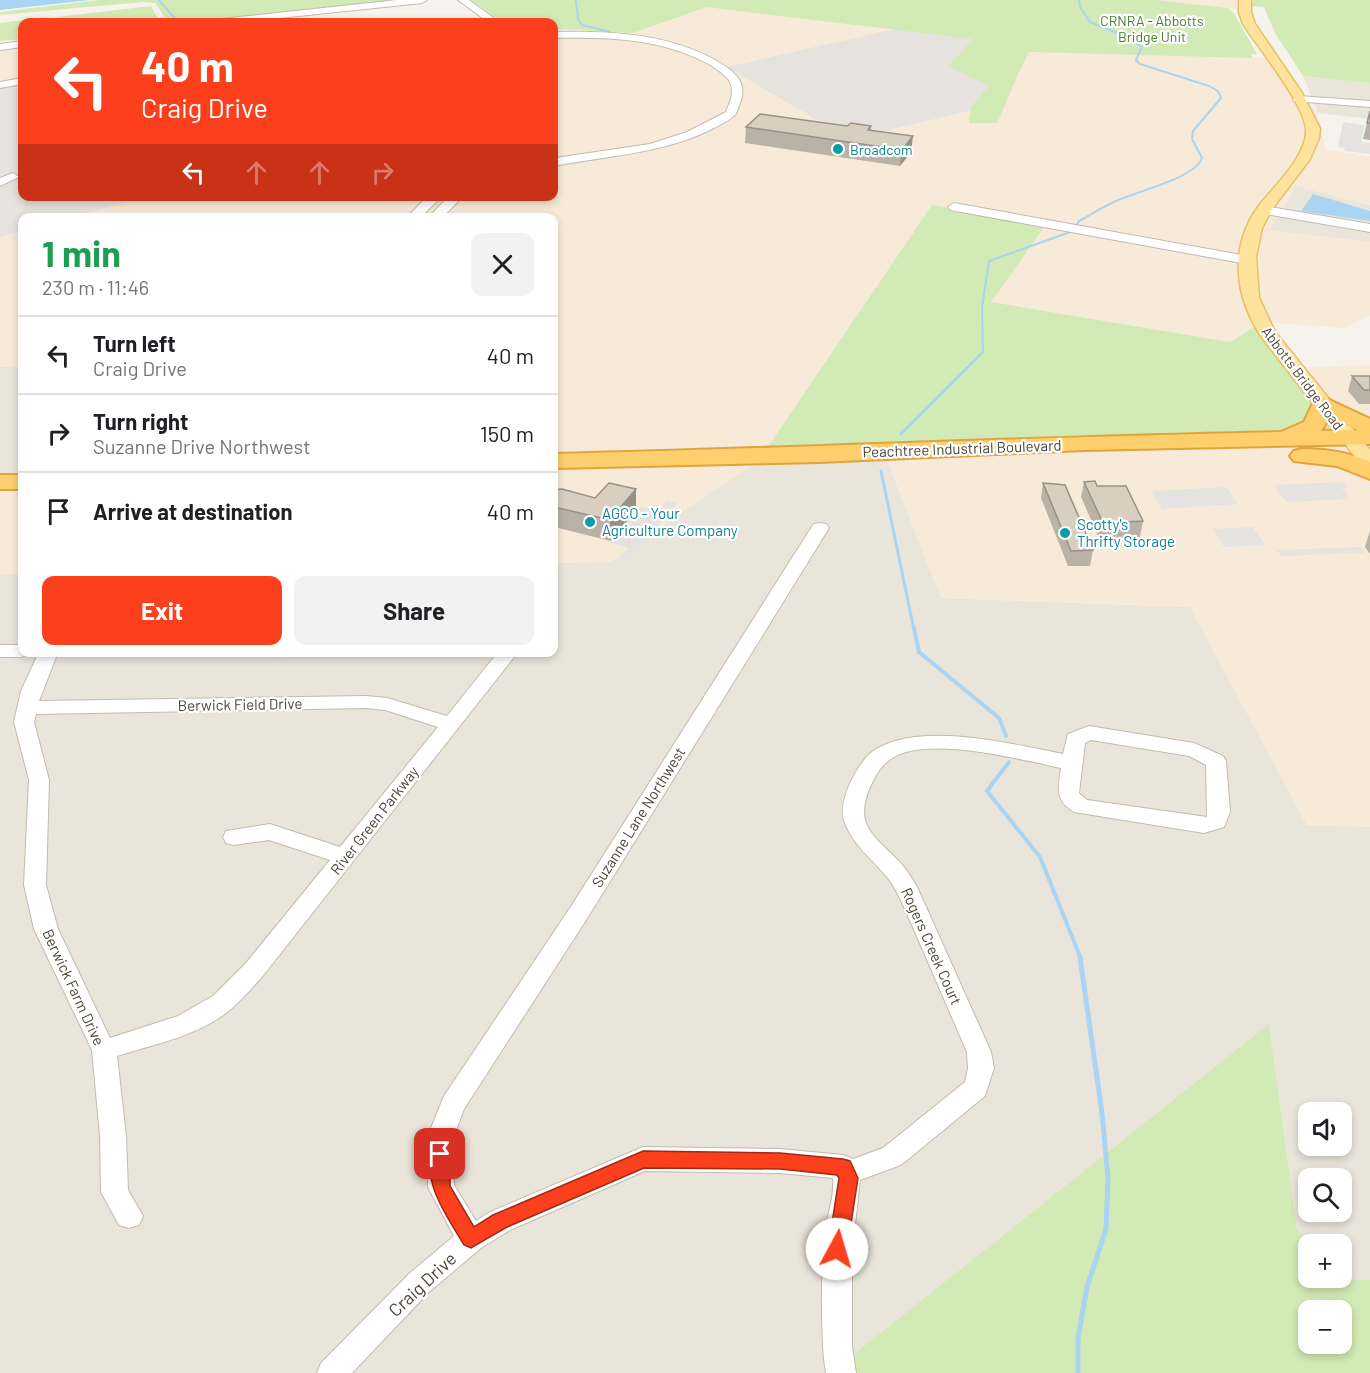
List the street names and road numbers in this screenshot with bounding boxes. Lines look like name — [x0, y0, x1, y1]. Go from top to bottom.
street label: Abbotts Bridge Road — [1259, 323, 1347, 433]
street label: Peachtree Industrial Boulevard — [862, 436, 1062, 460]
street label: Berwick Field Drive — [178, 694, 302, 714]
street label: Suzanne Lane Northwest — [587, 744, 689, 890]
street label: River Green Parkway — [326, 762, 422, 878]
street label: Rogers Creek Court — [898, 885, 966, 1007]
street label: Berwick Farm Drive — [39, 926, 109, 1048]
street label: Craig Drive — [384, 1247, 460, 1321]

